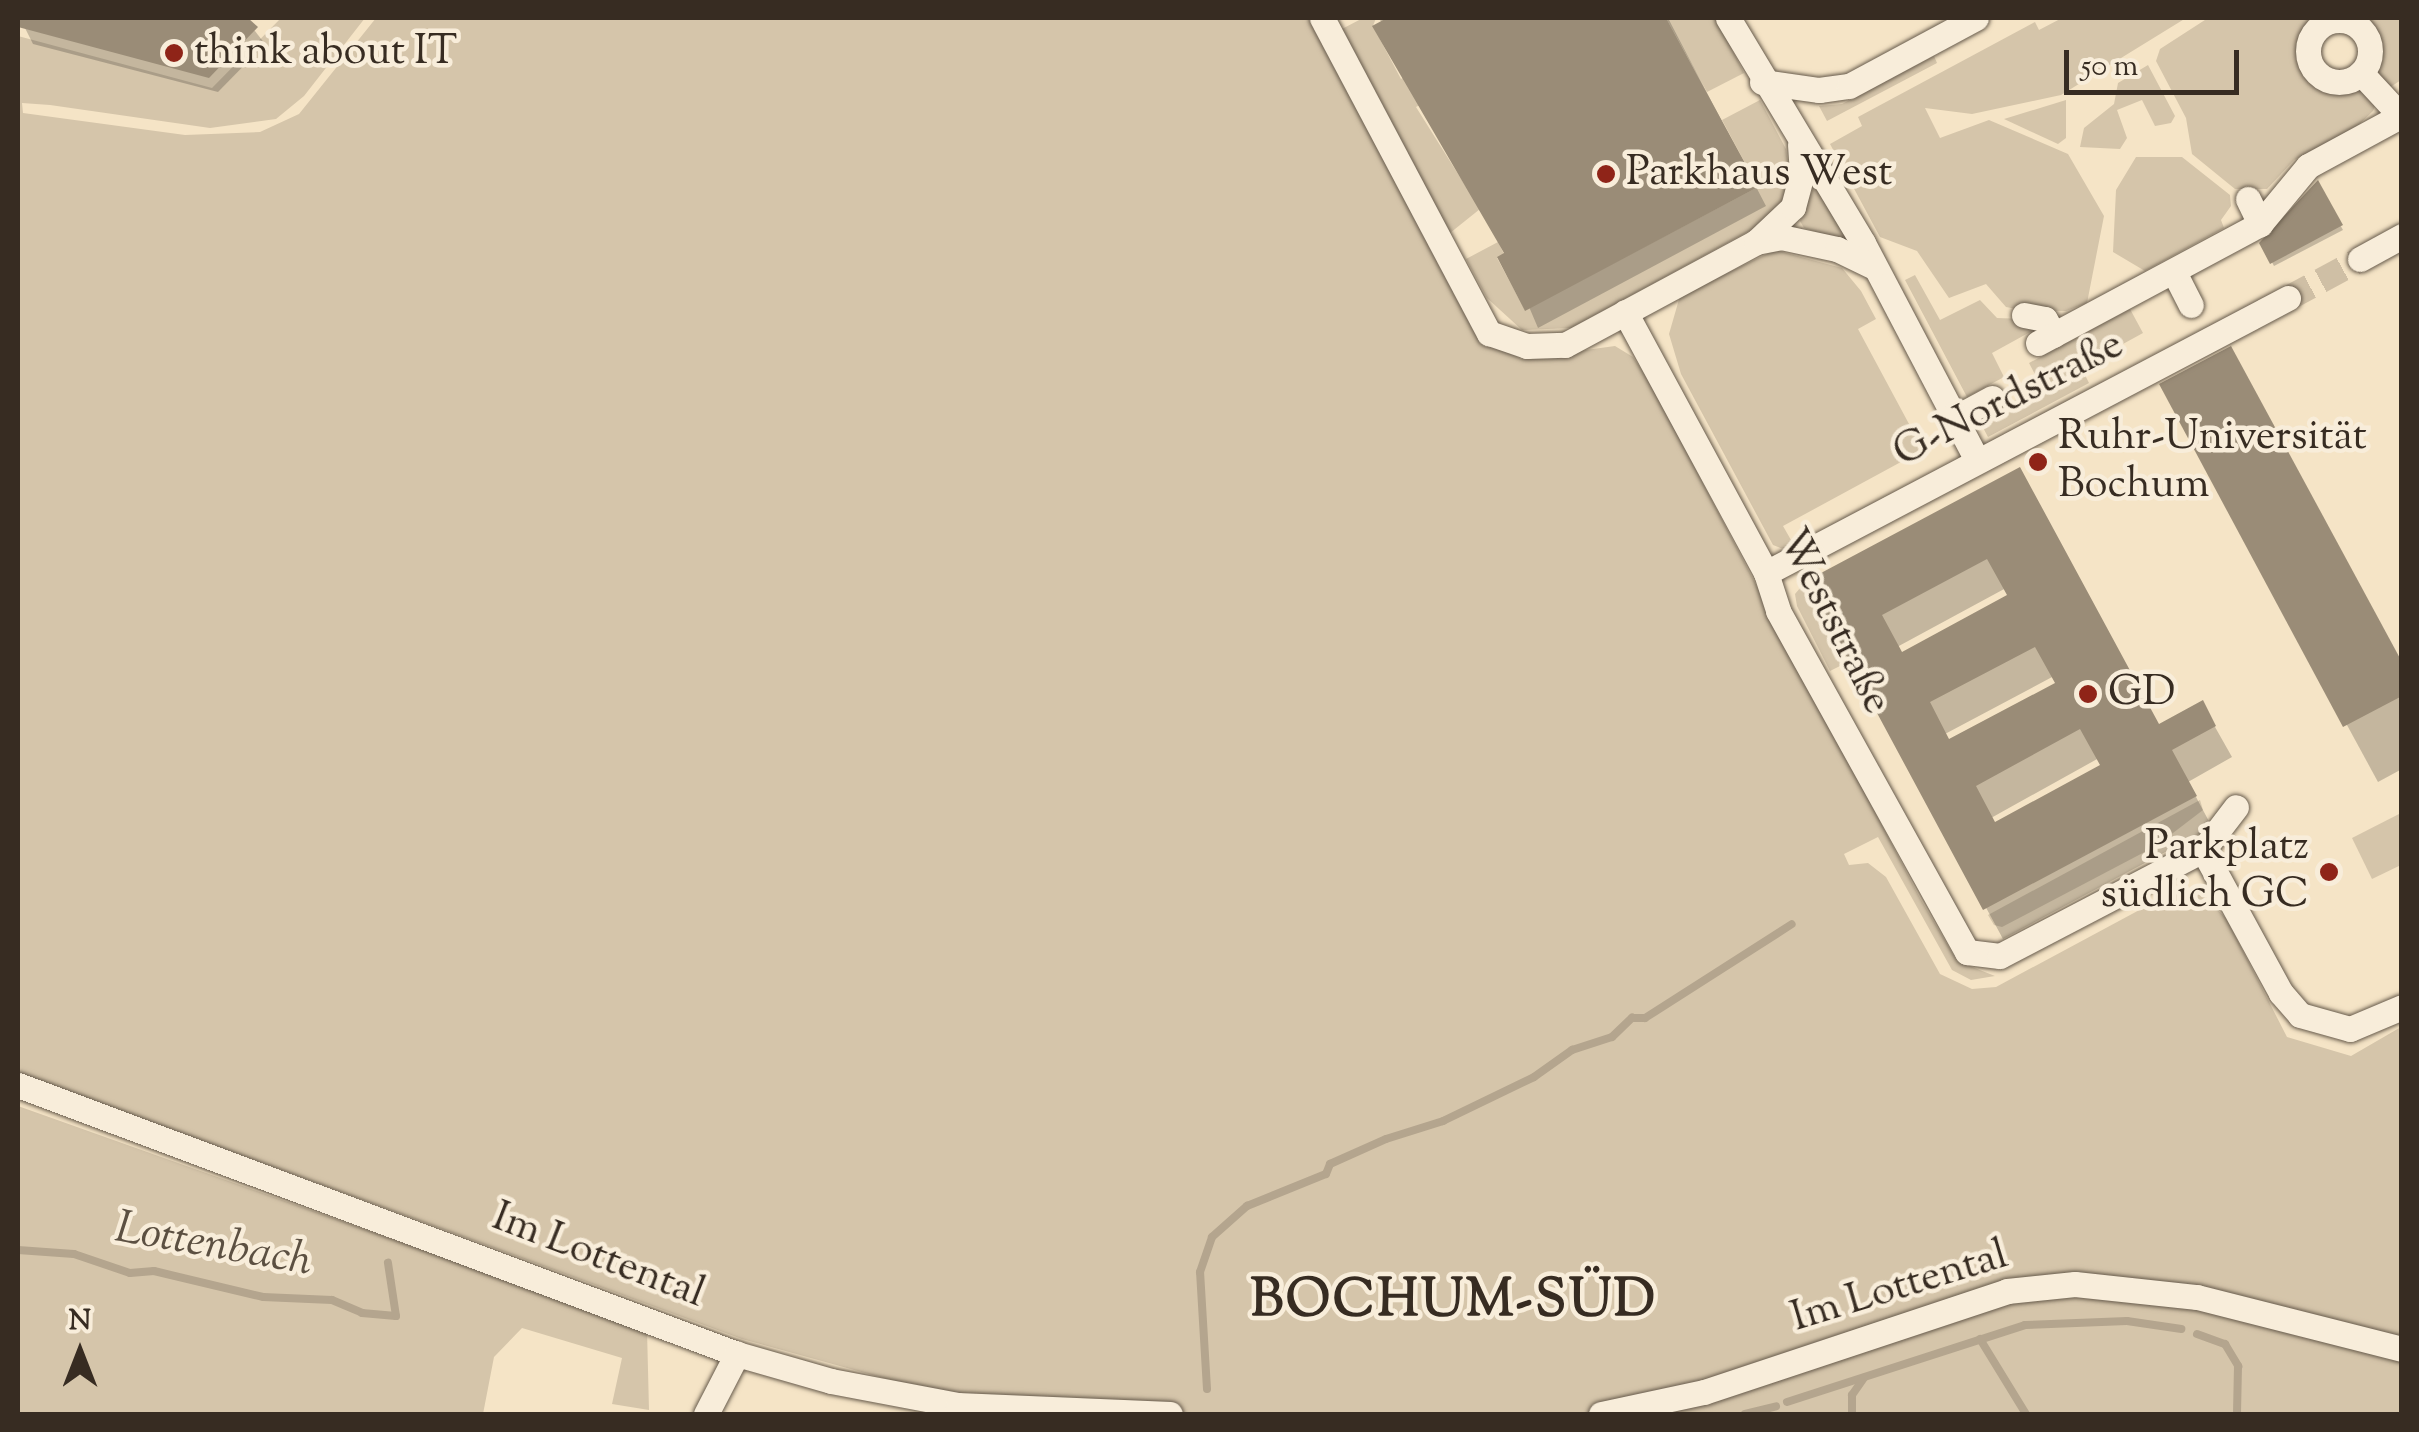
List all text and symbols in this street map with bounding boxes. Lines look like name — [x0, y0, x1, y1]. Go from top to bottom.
place label: think about IT — [194, 28, 457, 78]
scale bar — [2069, 30, 2244, 92]
marker: think about IT — [163, 42, 185, 64]
text: 50 m — [2081, 46, 2138, 89]
place label: Parkhaus West — [1626, 149, 1892, 199]
marker: Parkhaus West — [1595, 163, 1617, 185]
street label: G-Nordstraße — [1886, 321, 2132, 479]
place label: Ruhr-Universität Bochum — [2058, 413, 2367, 512]
marker: Ruhr-Universität Bochum — [2027, 451, 2049, 473]
street label: Weststraße — [1765, 521, 1901, 723]
place label: GD — [2108, 669, 2176, 719]
marker: GD — [2077, 683, 2099, 705]
place label: Parkplatz südlich GC — [2101, 823, 2309, 921]
marker: Parkplatz südlich GC — [2318, 861, 2340, 883]
street label: Im Lottental — [485, 1193, 711, 1321]
water label: Lottenbach — [110, 1203, 316, 1291]
street label: Im Lottental — [1786, 1231, 2014, 1345]
district label: BOCHUM-SÜD — [1251, 1272, 1657, 1334]
north arrow — [30, 1302, 130, 1402]
text: N — [69, 1302, 91, 1342]

